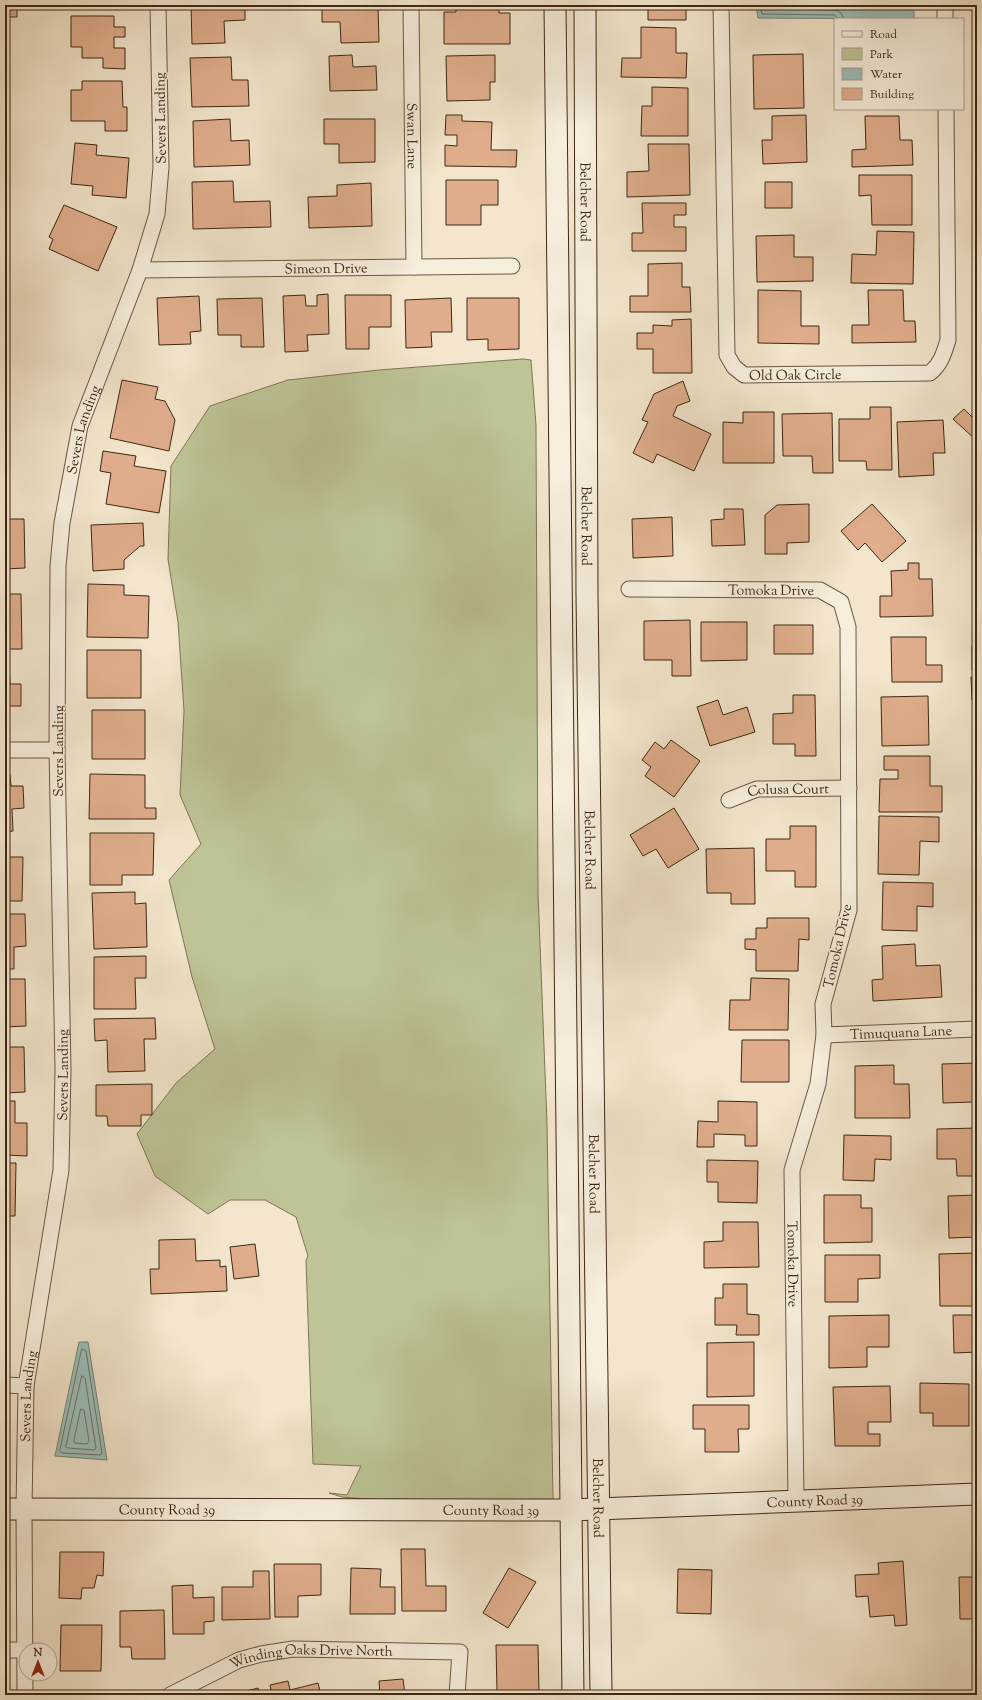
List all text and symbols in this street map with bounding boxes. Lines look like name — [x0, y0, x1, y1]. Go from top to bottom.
legend — [834, 18, 964, 110]
text: Road — [870, 26, 897, 44]
text: Park — [870, 46, 893, 64]
text: Water — [870, 66, 903, 84]
street label: Severs Landing — [151, 72, 173, 164]
text: Building — [870, 86, 914, 104]
street label: Swan Lane — [400, 103, 421, 169]
street label: Belcher Road — [574, 162, 594, 242]
street label: Simeon Drive — [284, 260, 368, 280]
street label: Old Oak Circle — [749, 366, 842, 387]
street label: Severs Landing — [63, 383, 107, 476]
street label: Belcher Road — [575, 486, 595, 566]
street label: Tomoka Drive — [728, 582, 814, 602]
street label: Severs Landing — [50, 705, 70, 797]
street label: Colusa Court — [745, 780, 829, 804]
street label: Belcher Road — [578, 810, 599, 890]
street label: Tomoka Drive — [820, 902, 858, 991]
street label: Timuquana Lane — [850, 1022, 952, 1046]
street label: Severs Landing — [54, 1029, 75, 1121]
street label: Belcher Road — [582, 1134, 603, 1214]
street label: Tomoka Drive — [781, 1221, 802, 1307]
street label: Severs Landing — [17, 1349, 44, 1442]
street label: Belcher Road — [586, 1458, 607, 1538]
street label: County Road 39 — [766, 1490, 864, 1514]
street label: County Road 39 — [119, 1501, 215, 1521]
street label: County Road 39 — [443, 1502, 539, 1522]
street label: Winding Oaks Drive North — [227, 1641, 393, 1675]
north arrow — [18, 1642, 58, 1682]
text: N — [33, 1645, 43, 1661]

